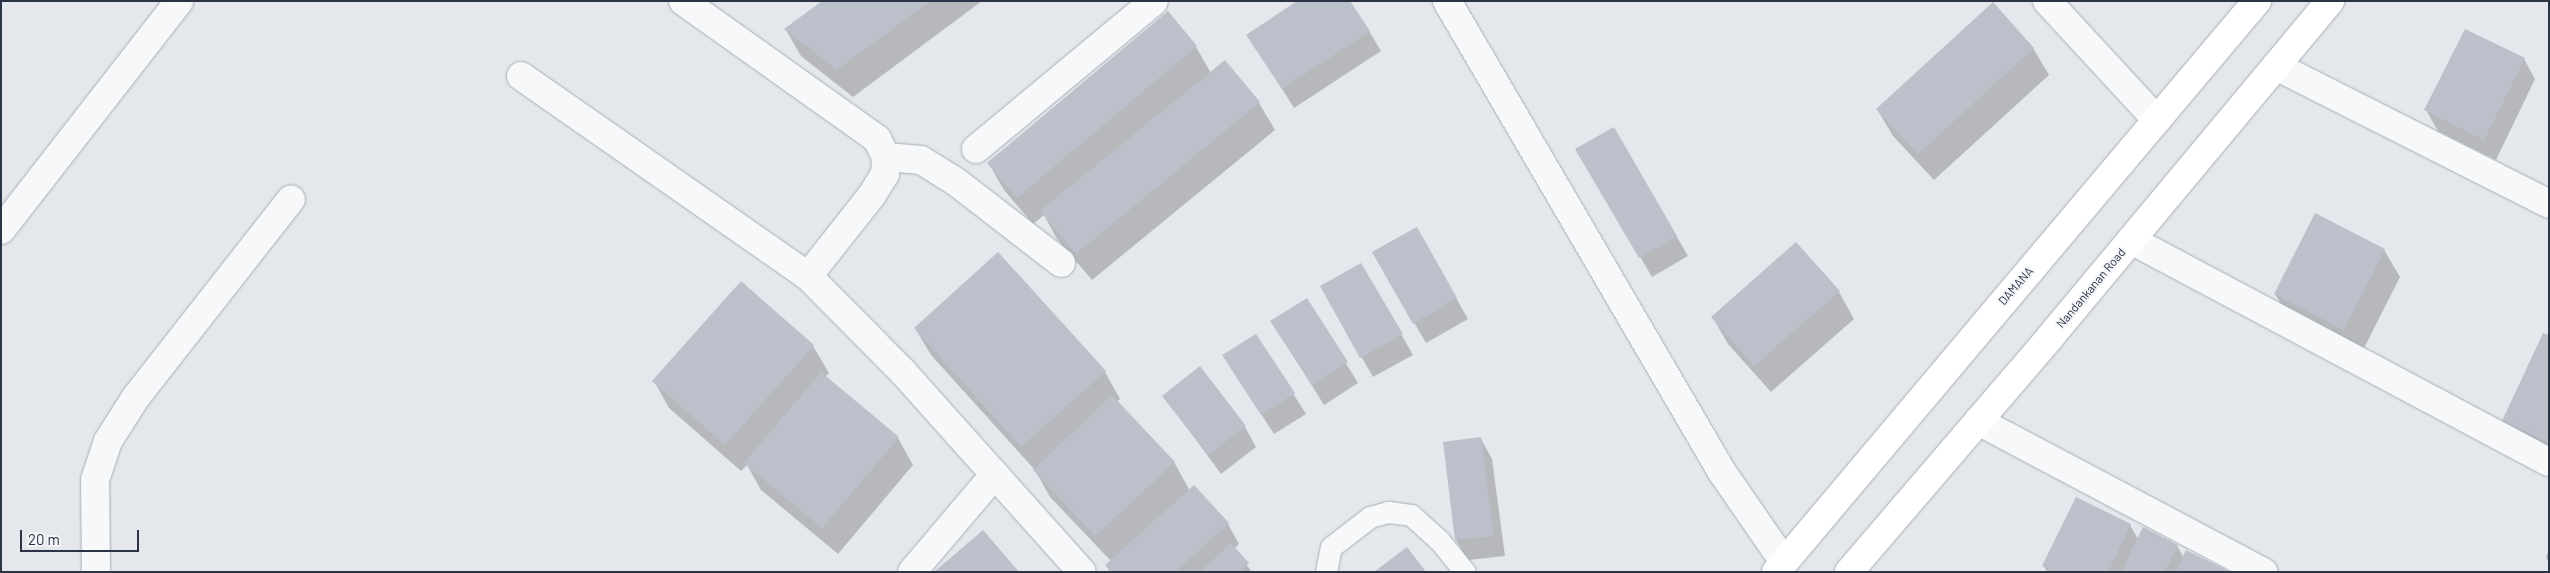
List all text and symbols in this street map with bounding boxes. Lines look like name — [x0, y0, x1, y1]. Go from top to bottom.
street label: Nandankanan Road — [2053, 245, 2129, 331]
street label: DAMANA — [1996, 264, 2036, 308]
scale bar — [22, 520, 141, 552]
text: 20 m — [28, 530, 60, 548]

